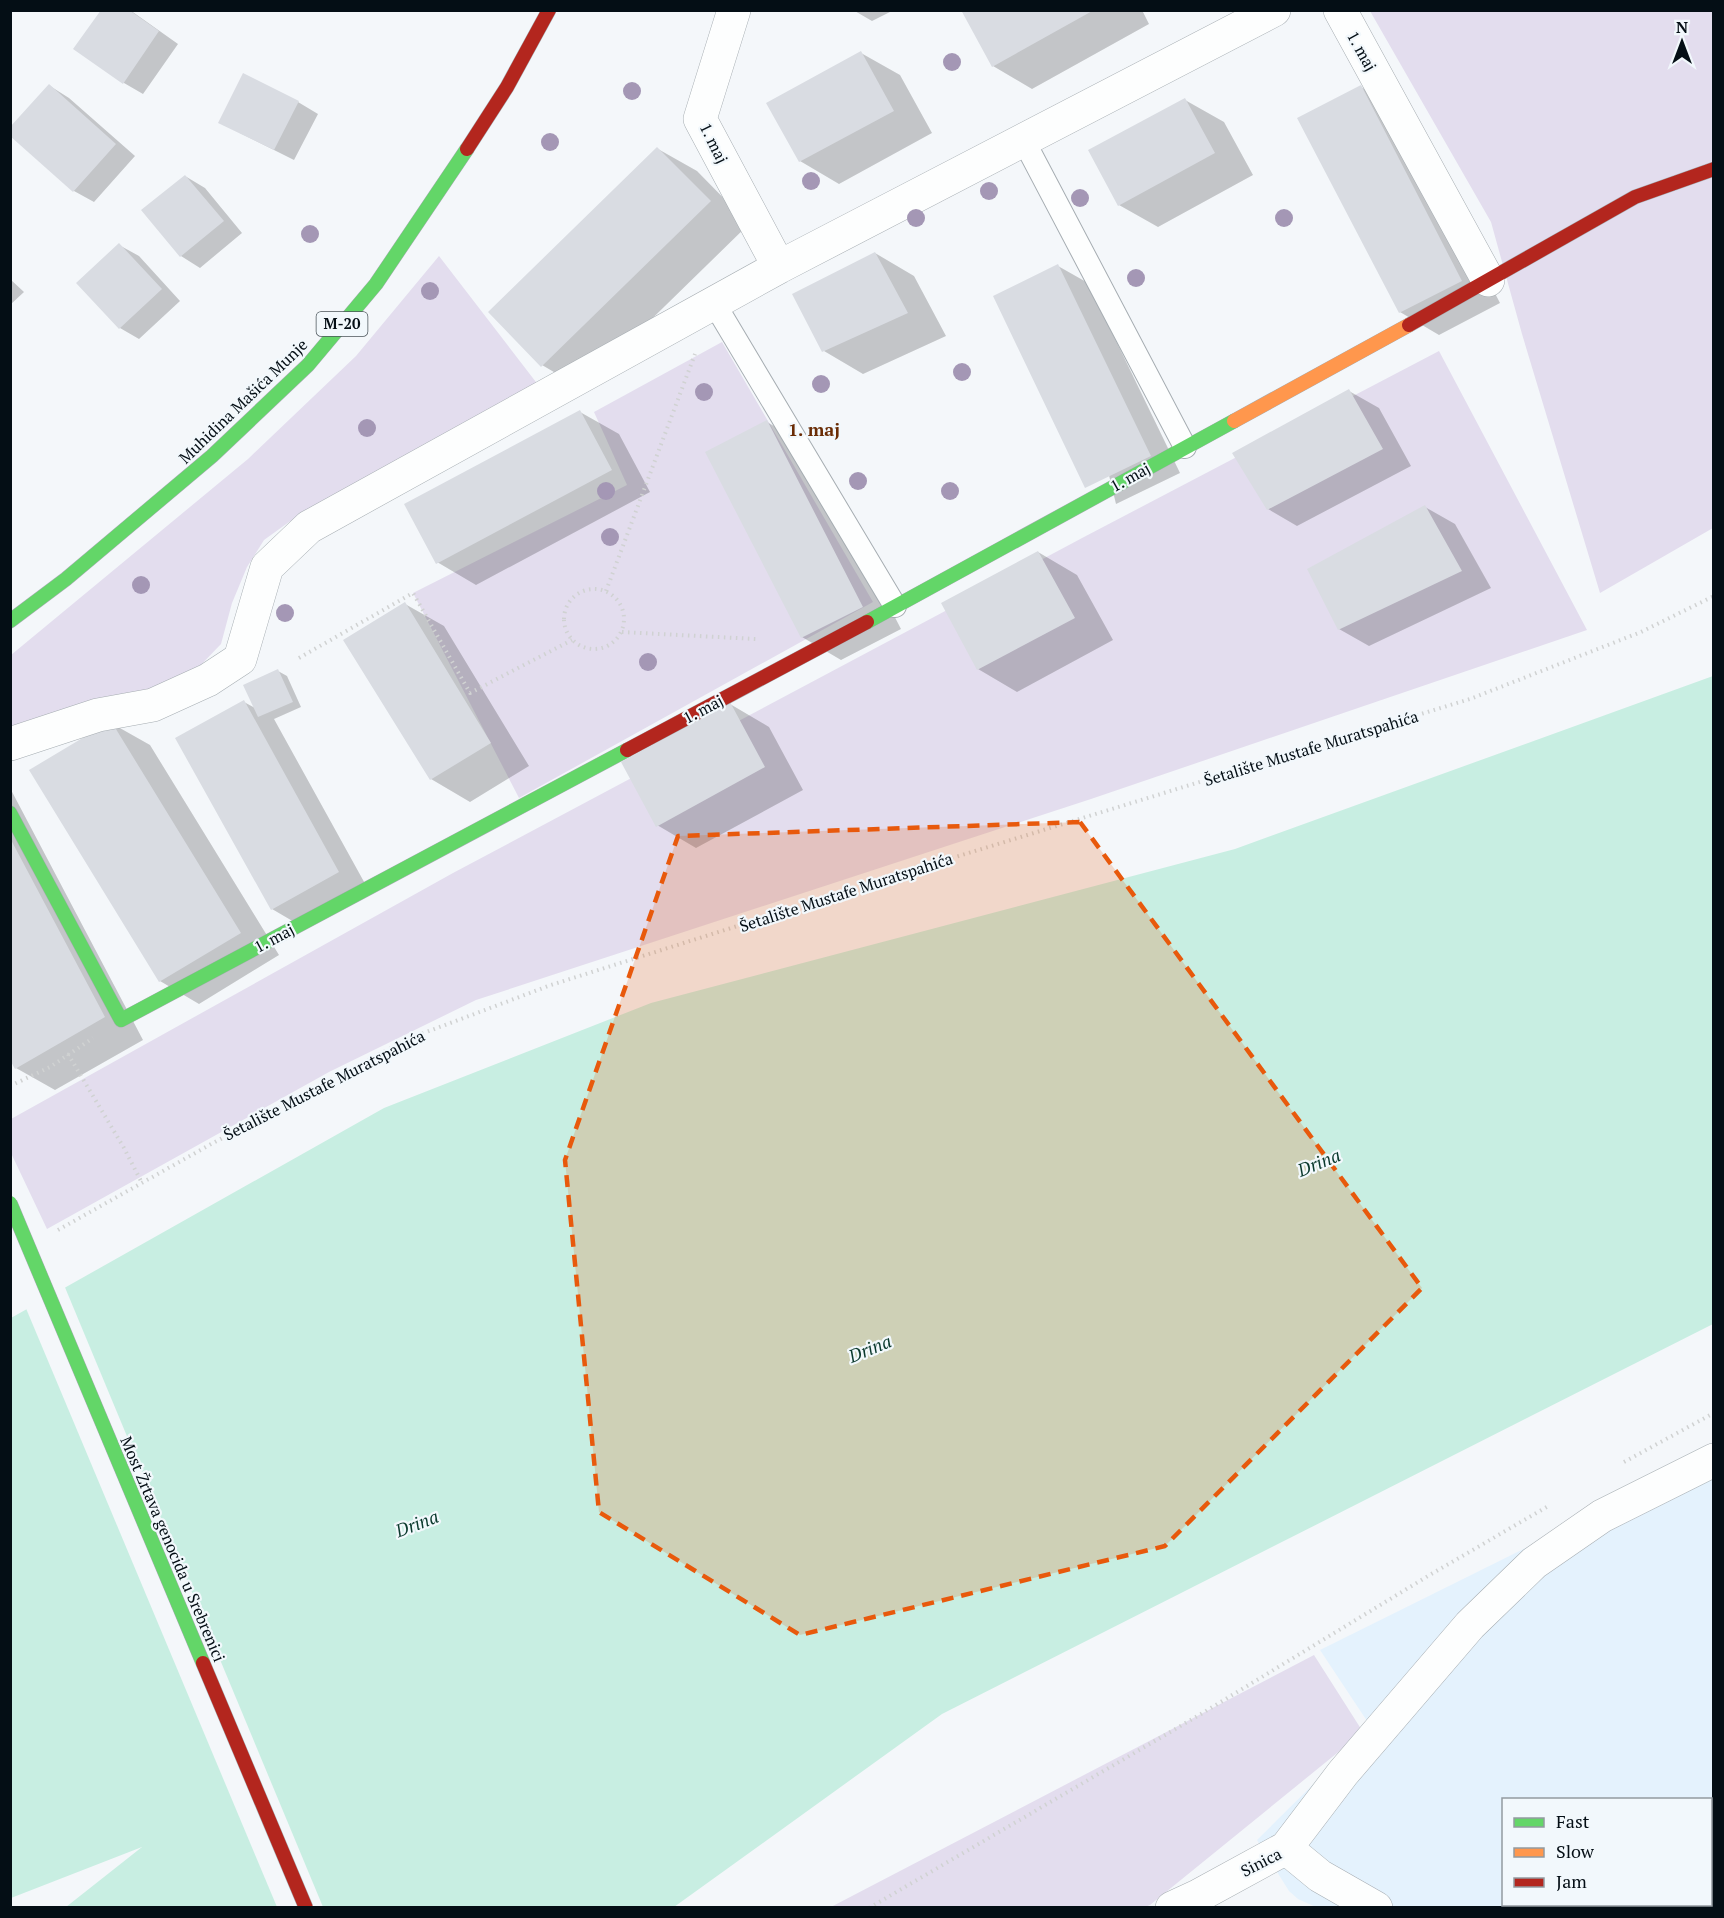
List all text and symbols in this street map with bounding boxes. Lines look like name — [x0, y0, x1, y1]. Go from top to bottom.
north arrow — [1652, 12, 1712, 72]
text: N — [1676, 16, 1688, 38]
street label: 1. maj — [1342, 27, 1382, 75]
street label: 1. maj — [695, 119, 733, 167]
road number: M-20 — [316, 312, 368, 336]
street label: Muhidina Mašića Munje — [174, 334, 312, 468]
district label: 1. maj — [788, 417, 840, 441]
street label: 1. maj — [1106, 457, 1154, 497]
street label: 1. maj — [679, 689, 727, 729]
street label: Šetalište Mustafe Muratspahića — [1201, 705, 1421, 791]
street label: Šetalište Mustafe Muratspahića — [736, 847, 956, 937]
street label: 1. maj — [250, 918, 298, 958]
street label: Šetalište Mustafe Muratspahića — [220, 1025, 428, 1145]
water label: Drina — [1293, 1143, 1344, 1182]
water label: Drina — [844, 1329, 895, 1368]
street label: Most Žrtava genocida u Srebrenici — [115, 1433, 231, 1665]
water label: Drina — [391, 1504, 442, 1543]
legend — [1502, 1798, 1712, 1906]
text: Fast — [1556, 1809, 1590, 1833]
text: Slow — [1556, 1839, 1595, 1863]
street label: Sinica — [1237, 1842, 1285, 1882]
text: Jam — [1556, 1869, 1587, 1893]

